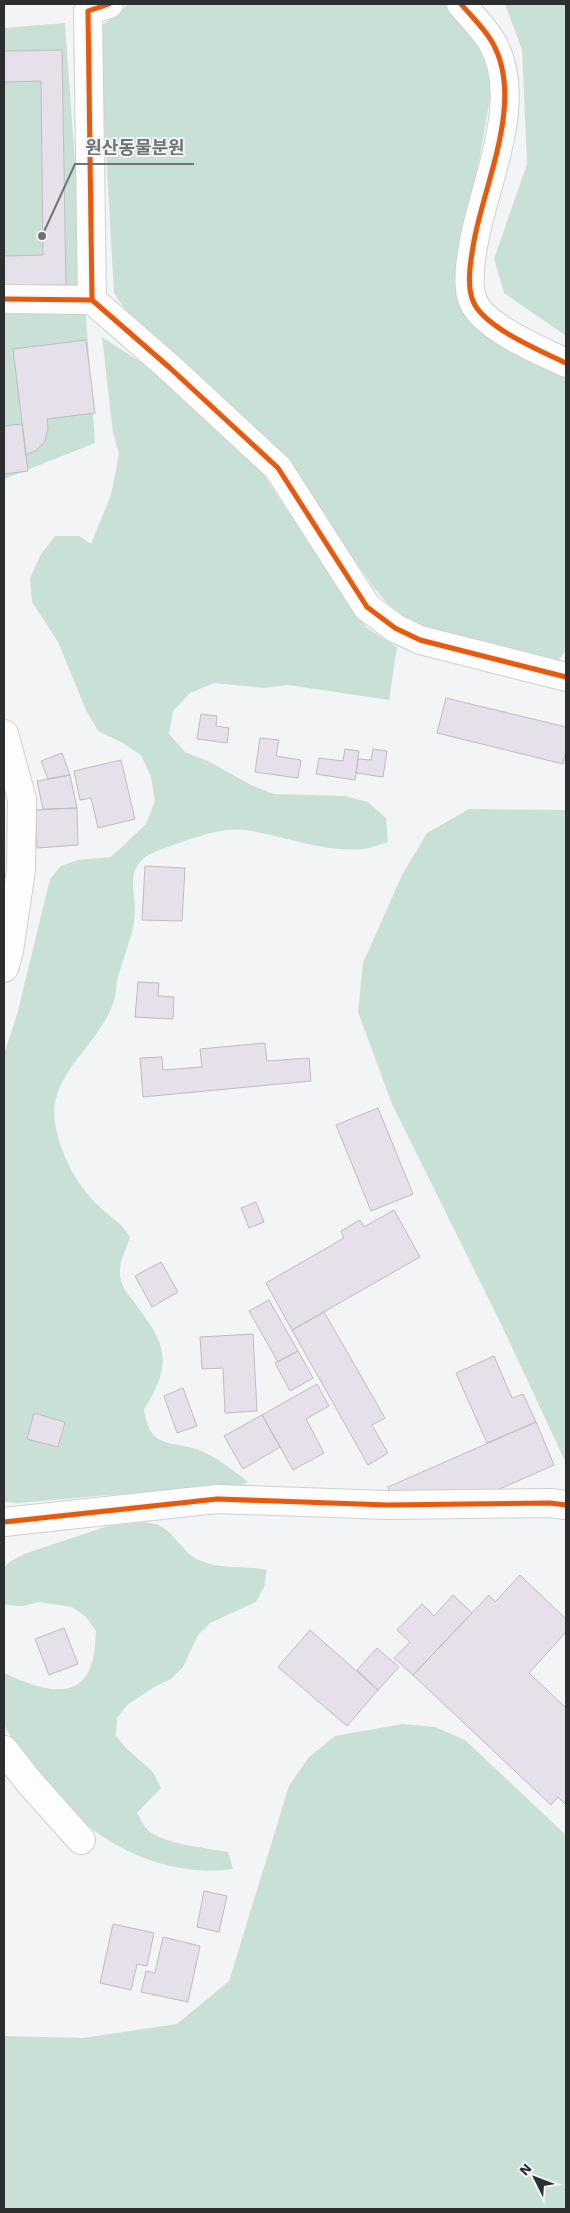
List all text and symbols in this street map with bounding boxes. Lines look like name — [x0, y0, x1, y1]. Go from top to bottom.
callout: 원산동물분원 — [75, 131, 194, 164]
text: 원산동물분원 — [85, 137, 185, 158]
north arrow — [510, 2153, 560, 2203]
text: N — [516, 2160, 535, 2179]

